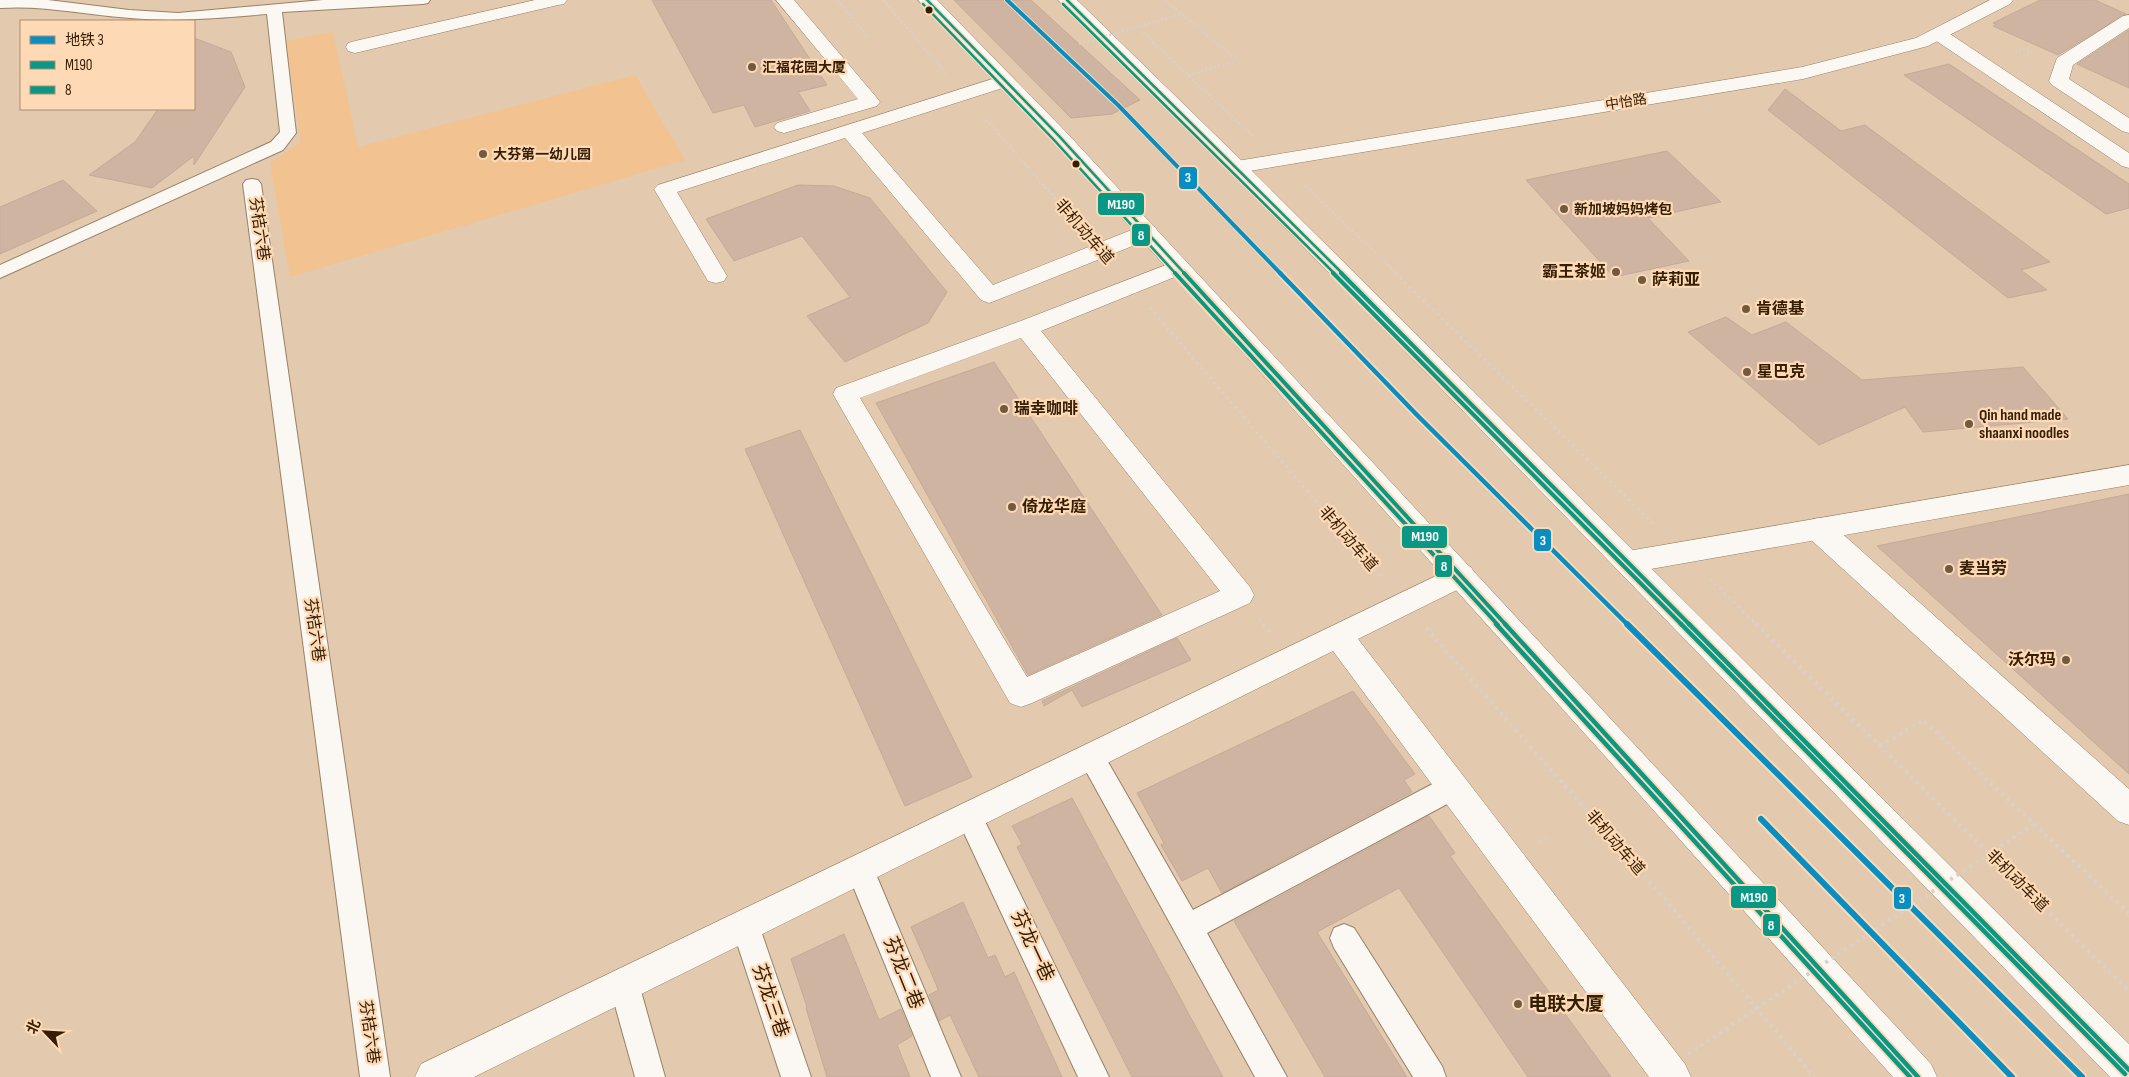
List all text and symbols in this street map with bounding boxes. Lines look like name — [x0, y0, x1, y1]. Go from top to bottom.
unlabelled marker — [924, 5, 934, 15]
legend — [20, 20, 195, 110]
text: 地铁 3 — [65, 31, 104, 50]
text: M190 — [65, 56, 93, 75]
place label: 汇福花园大厦 — [762, 59, 846, 76]
marker: 汇福花园大厦 — [746, 61, 758, 73]
text: 8 — [65, 81, 72, 100]
street label: 中怡路 — [1604, 90, 1648, 114]
place label: 大芬第一幼儿园 — [493, 146, 591, 163]
marker: 大芬第一幼儿园 — [477, 148, 489, 160]
unlabelled marker — [1071, 159, 1081, 169]
line badge: 3 — [1178, 166, 1198, 190]
text: 3 — [1185, 169, 1191, 186]
line badge: M190 — [1097, 192, 1145, 216]
street label: 芬桔六巷 — [245, 196, 273, 262]
street label: 非机动车道 — [1051, 196, 1117, 268]
text: M190 — [1107, 196, 1135, 213]
place label: 新加坡妈妈烤包 — [1574, 201, 1672, 218]
marker: 新加坡妈妈烤包 — [1558, 203, 1570, 215]
line badge: 8 — [1131, 223, 1151, 247]
text: 8 — [1138, 227, 1145, 244]
place label: 霸王茶姬 — [1542, 262, 1606, 282]
marker: 霸王茶姬 — [1610, 266, 1622, 278]
place label: 萨莉亚 — [1652, 271, 1700, 290]
marker: 萨莉亚 — [1636, 274, 1648, 286]
place label: 肯德基 — [1756, 299, 1805, 319]
marker: 肯德基 — [1740, 303, 1752, 315]
place label: 星巴克 — [1757, 363, 1805, 382]
marker: 星巴克 — [1741, 366, 1753, 378]
place label: 瑞幸咖啡 — [1014, 400, 1078, 419]
marker: 瑞幸咖啡 — [998, 403, 1010, 415]
place label: Qin hand made shaanxi noodles — [1979, 406, 2069, 443]
marker: Qin hand made shaanxi noodles — [1963, 418, 1975, 430]
place label: 倚龙华庭 — [1022, 497, 1086, 517]
marker: 倚龙华庭 — [1006, 501, 1018, 513]
street label: 非机动车道 — [1315, 503, 1381, 575]
line badge: M190 — [1401, 525, 1448, 549]
text: M190 — [1411, 528, 1439, 545]
line badge: 3 — [1533, 528, 1552, 552]
text: 3 — [1540, 532, 1546, 549]
line badge: 8 — [1434, 554, 1453, 578]
text: 8 — [1441, 558, 1448, 575]
place label: 麦当劳 — [1959, 560, 2007, 579]
marker: 麦当劳 — [1943, 563, 1955, 575]
street label: 芬桔六巷 — [300, 597, 328, 663]
place label: 沃尔玛 — [2008, 651, 2056, 670]
marker: 沃尔玛 — [2060, 654, 2072, 666]
street label: 非机动车道 — [1582, 807, 1648, 879]
street label: 非机动车道 — [1982, 846, 2052, 916]
line badge: M190 — [1730, 885, 1777, 909]
line badge: 3 — [1893, 886, 1912, 910]
text: M190 — [1740, 889, 1768, 906]
text: 3 — [1899, 890, 1905, 907]
street label: 芬龙一巷 — [1006, 907, 1058, 985]
line badge: 8 — [1762, 913, 1781, 937]
text: 8 — [1768, 917, 1775, 934]
street label: 芬龙二巷 — [878, 933, 928, 1013]
street label: 芬龙三巷 — [747, 961, 793, 1041]
place label: 电联大厦 — [1528, 993, 1604, 1016]
marker: 电联大厦 — [1512, 998, 1524, 1010]
street label: 芬桔六巷 — [355, 999, 383, 1065]
north arrow — [20, 1007, 70, 1057]
text: 北 — [23, 1017, 44, 1037]

